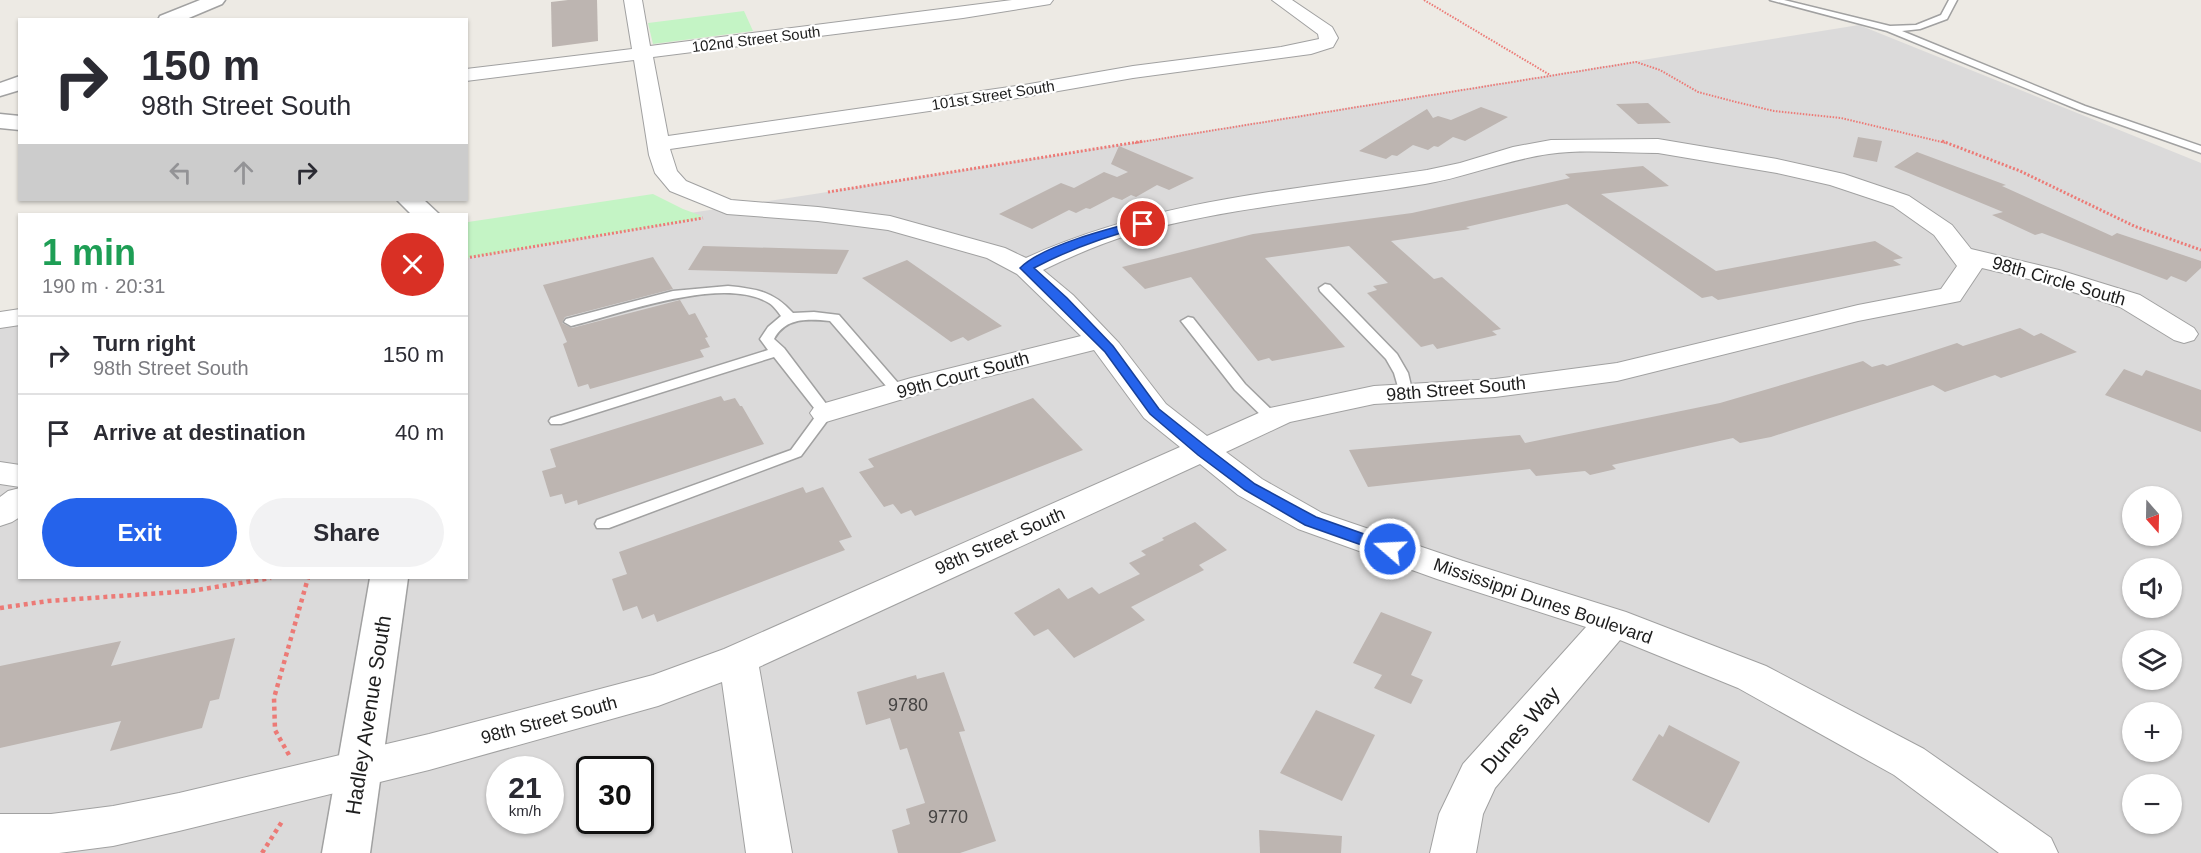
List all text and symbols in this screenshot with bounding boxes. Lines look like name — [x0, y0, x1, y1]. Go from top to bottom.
street label: 102nd Street South — [691, 23, 821, 55]
icon: right — [42, 42, 120, 120]
text: 150 m — [141, 42, 260, 89]
street label: 101st Street South — [930, 77, 1056, 113]
text: 98th Street South — [141, 91, 351, 121]
icon: left — [164, 156, 197, 189]
icon: ahead — [227, 156, 260, 189]
icon: right — [290, 156, 323, 189]
pin — [1117, 198, 1168, 249]
icon: arrive — [1126, 207, 1159, 240]
text: 1 min — [42, 232, 136, 273]
button: close — [381, 233, 444, 296]
street label: 98th Circle South — [1990, 252, 2128, 310]
text: 190 m · 20:31 — [42, 275, 165, 297]
text: Turn right — [93, 331, 195, 356]
icon: right — [42, 339, 75, 372]
text: 150 m — [383, 342, 444, 367]
street label: 99th Court South — [895, 348, 1031, 402]
text: 98th Street South — [93, 357, 249, 379]
street label: 98th Street South — [1385, 373, 1527, 405]
icon: arrive — [42, 417, 75, 450]
text: Arrive at destination — [93, 420, 306, 445]
text: 40 m — [395, 420, 444, 445]
north arrow — [2122, 486, 2182, 546]
map controls — [2122, 486, 2182, 834]
button: Exit — [42, 498, 237, 567]
button: Share — [249, 498, 444, 567]
street label: 98th Street South — [932, 503, 1068, 579]
position arrow — [1358, 517, 1422, 581]
street label: Mississippi Dunes Boulevard — [1431, 554, 1655, 648]
button: sound — [2122, 558, 2182, 618]
street label: Hadley Avenue South — [341, 614, 395, 816]
button: layers — [2122, 630, 2182, 690]
street label: Dunes Way — [1476, 681, 1564, 778]
street label: 98th Street South — [479, 692, 619, 748]
house number: 9780 — [888, 695, 928, 715]
button: + — [2122, 702, 2182, 762]
speed limit sign: 30 — [576, 756, 654, 834]
text: 21 — [508, 771, 542, 804]
button: − — [2122, 774, 2182, 834]
text: km/h — [509, 802, 541, 819]
house number: 9770 — [928, 807, 968, 827]

